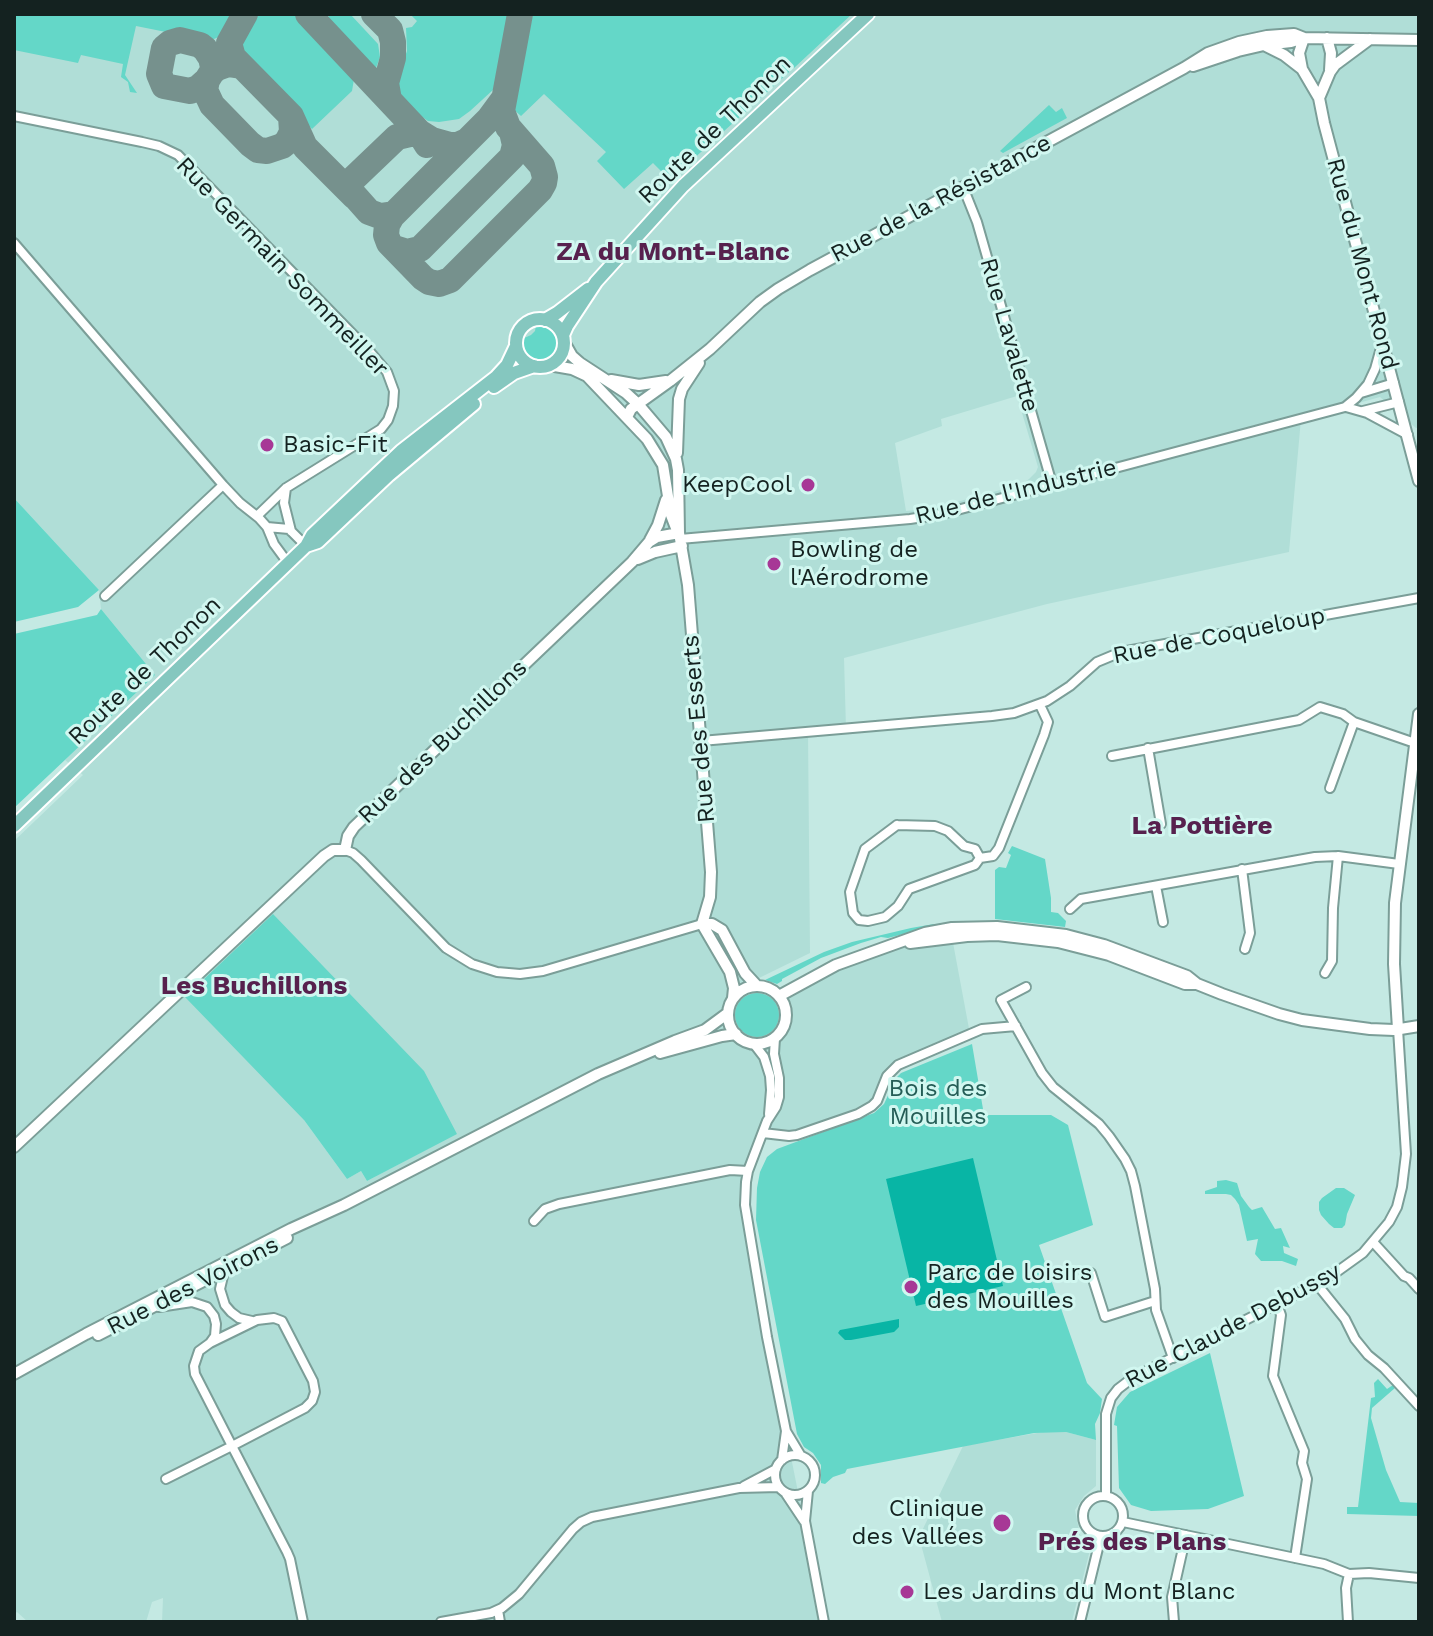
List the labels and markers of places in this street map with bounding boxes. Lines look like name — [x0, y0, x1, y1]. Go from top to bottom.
place label: Basic-Fit — [283, 431, 388, 459]
marker: Basic-Fit — [258, 436, 276, 454]
place label: KeepCool — [682, 471, 792, 499]
marker: KeepCool — [799, 476, 817, 494]
place label: Bowling de l'Aérodrome — [790, 536, 929, 592]
marker: Bowling de l'Aérodrome — [765, 555, 783, 573]
place label: Parc de loisirs des Mouilles — [927, 1259, 1092, 1315]
marker: Parc de loisirs des Mouilles — [902, 1278, 920, 1296]
place label: Clinique des Vallées — [852, 1495, 984, 1551]
marker: Clinique des Vallées — [991, 1512, 1013, 1534]
place label: Les Jardins du Mont Blanc — [923, 1578, 1236, 1606]
marker: Les Jardins du Mont Blanc — [898, 1583, 916, 1601]

